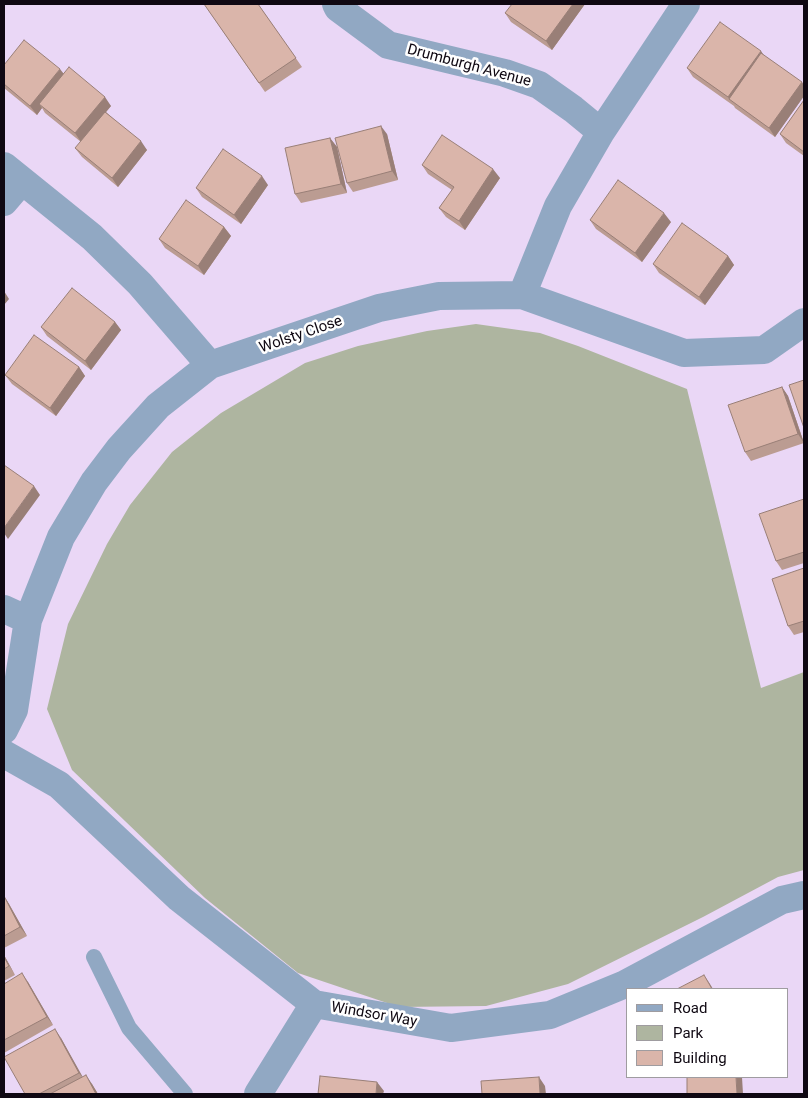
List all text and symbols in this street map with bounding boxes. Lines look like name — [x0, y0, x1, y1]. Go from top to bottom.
street label: Drumburgh Avenue — [405, 41, 533, 91]
street label: Wolsty Close — [257, 312, 345, 358]
legend — [626, 988, 788, 1078]
street label: Windsor Way — [330, 999, 418, 1031]
text: Road — [673, 999, 707, 1017]
text: Park — [673, 1024, 703, 1042]
text: Building — [673, 1049, 727, 1067]

